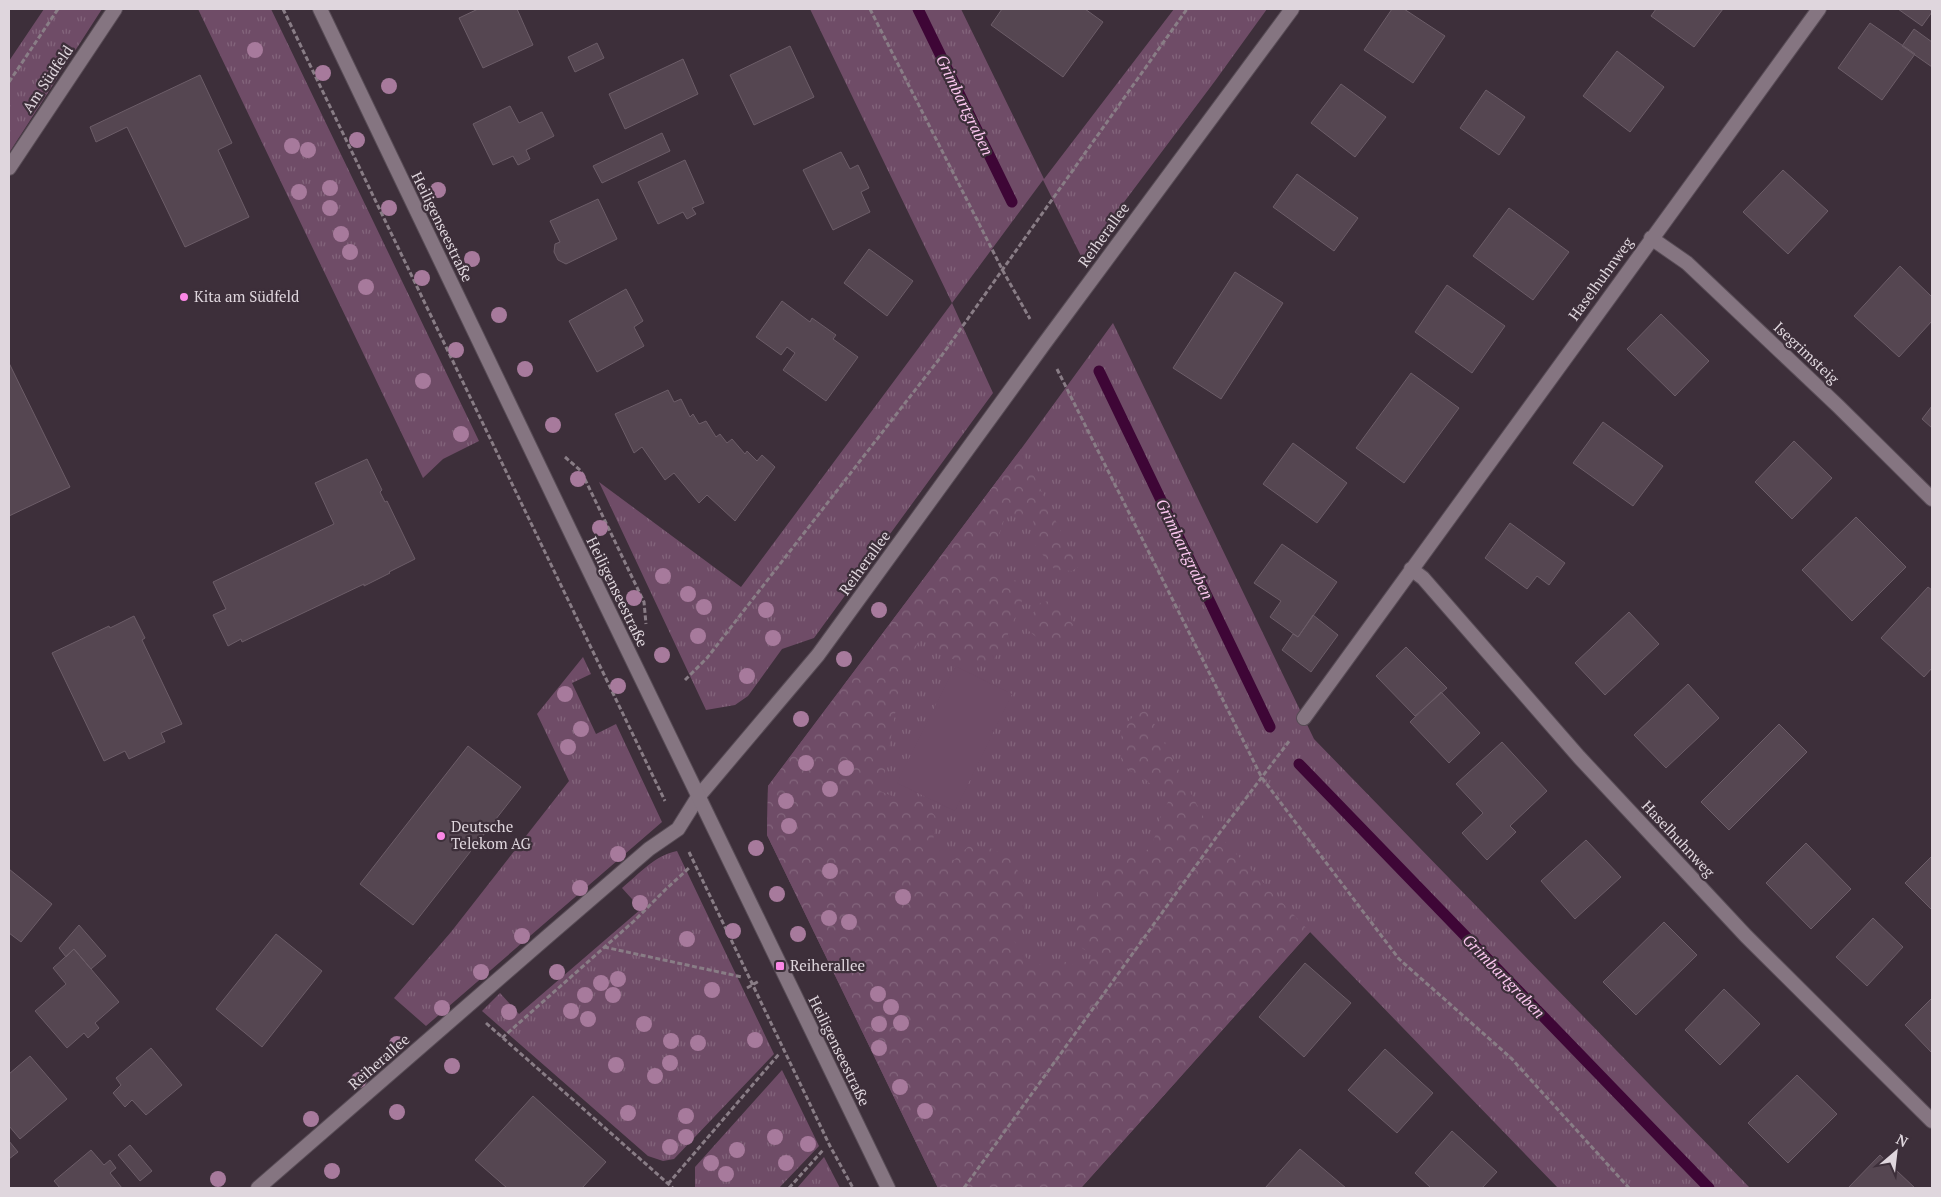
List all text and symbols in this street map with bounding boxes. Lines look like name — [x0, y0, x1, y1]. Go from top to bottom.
street label: Am Südfeld — [17, 41, 77, 116]
water label: Grimbartgraben — [931, 51, 999, 159]
street label: Heiligenseestraße — [408, 168, 478, 285]
street label: Reiherallee — [1073, 198, 1133, 271]
street label: Haselhuhnweg — [1563, 232, 1638, 324]
place label: Kita am Südfeld — [194, 286, 299, 306]
marker: Kita am Südfeld — [178, 291, 190, 303]
street label: Isegrimsteig — [1770, 317, 1844, 388]
water label: Grimbartgraben — [1151, 495, 1219, 603]
street label: Reiherallee — [834, 526, 894, 599]
street label: Heiligenseestraße — [583, 533, 653, 650]
street label: Haselhuhnweg — [1638, 796, 1720, 882]
place label: Deutsche Telekom AG — [451, 816, 532, 853]
marker: Deutsche Telekom AG — [435, 830, 447, 842]
water label: Grimbartgraben — [1458, 929, 1550, 1023]
place label: Reiherallee — [790, 955, 865, 975]
marker: Reiherallee — [774, 960, 786, 972]
street label: Heiligenseestraße — [805, 992, 875, 1109]
street label: Reiherallee — [343, 1029, 413, 1093]
north arrow — [1871, 1127, 1921, 1177]
text: N — [1893, 1129, 1912, 1151]

